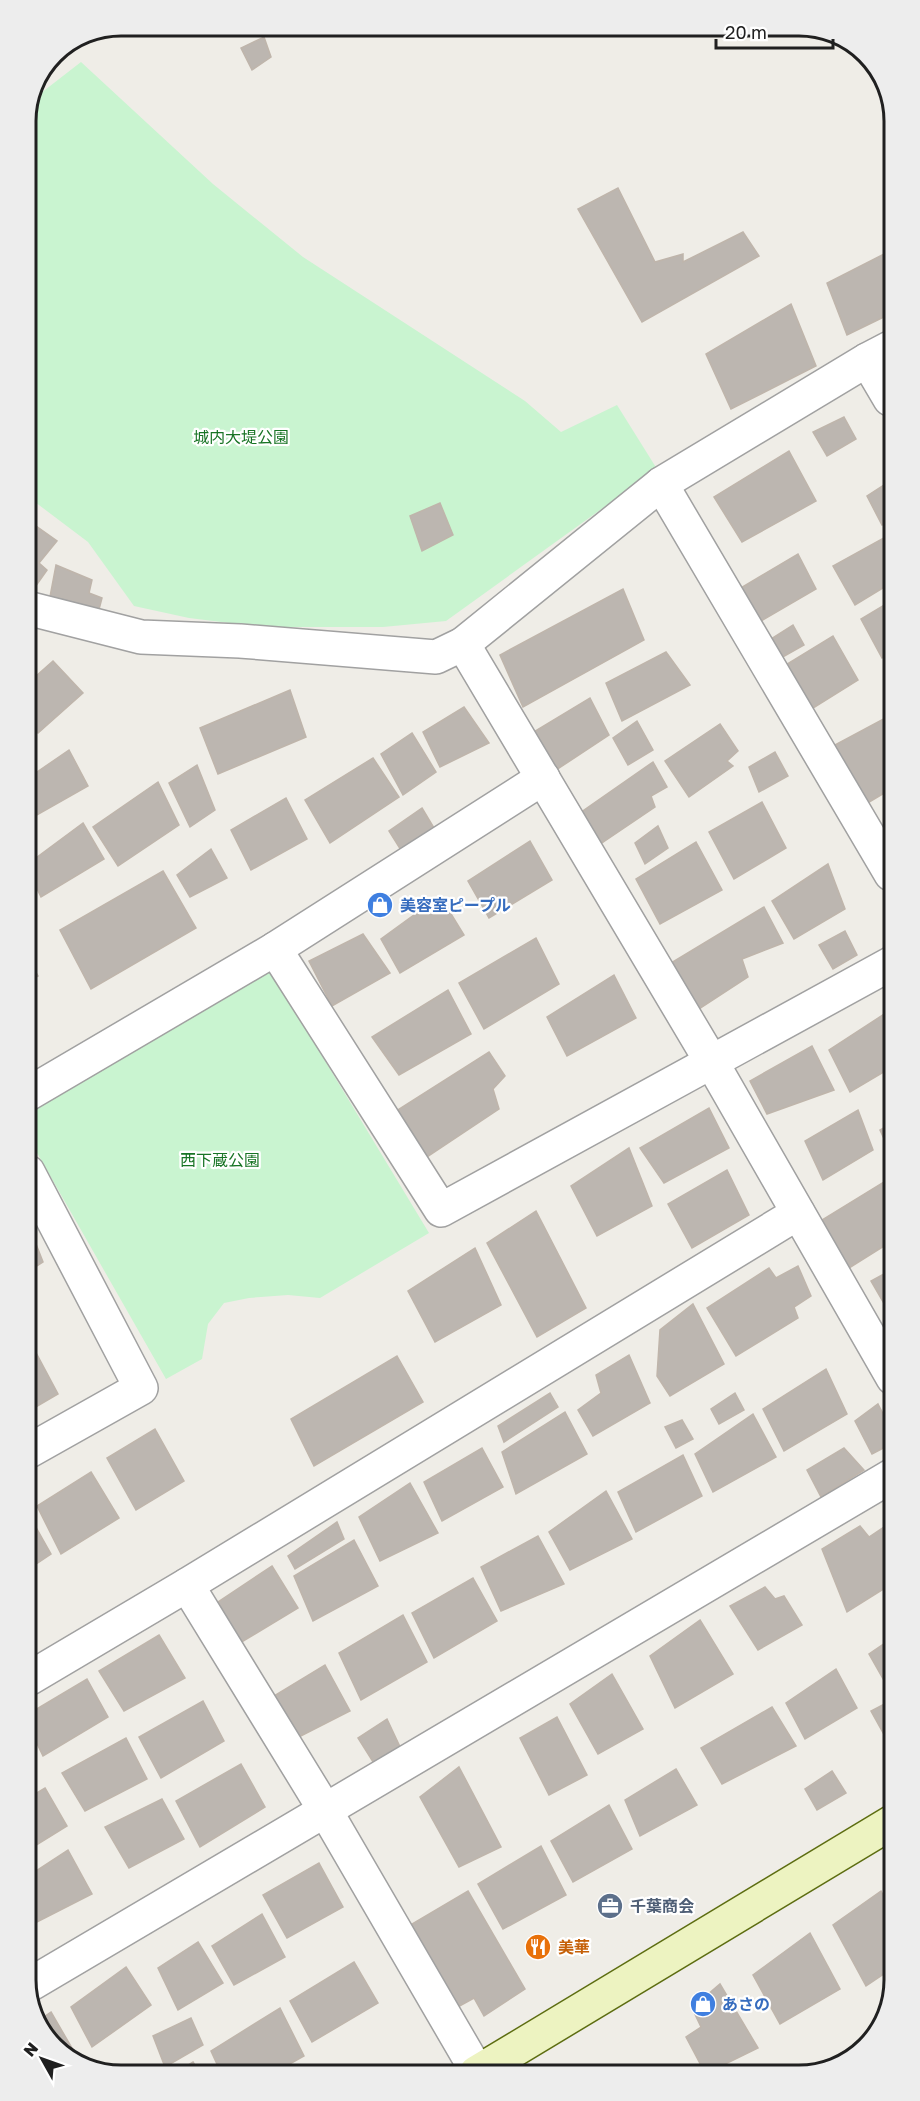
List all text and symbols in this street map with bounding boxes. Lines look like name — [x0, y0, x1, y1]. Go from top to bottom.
scale bar — [716, 12, 833, 50]
text: 20 m — [725, 21, 767, 43]
park label: 城内大堤公園 — [193, 427, 289, 447]
shop icon: 美容室ピープル — [365, 890, 395, 920]
place label: 美容室ピープル — [400, 895, 511, 915]
park label: 西下蔵公園 — [180, 1150, 260, 1170]
office icon: 千葉商会 — [595, 1891, 625, 1921]
place label: 千葉商会 — [630, 1896, 694, 1916]
restaurant icon: 美華 — [523, 1932, 553, 1962]
place label: 美華 — [558, 1937, 590, 1957]
shop icon: あさの — [688, 1989, 718, 2019]
place label: あさの — [722, 1994, 770, 2014]
north arrow — [12, 2029, 72, 2089]
text: N — [19, 2038, 42, 2060]

